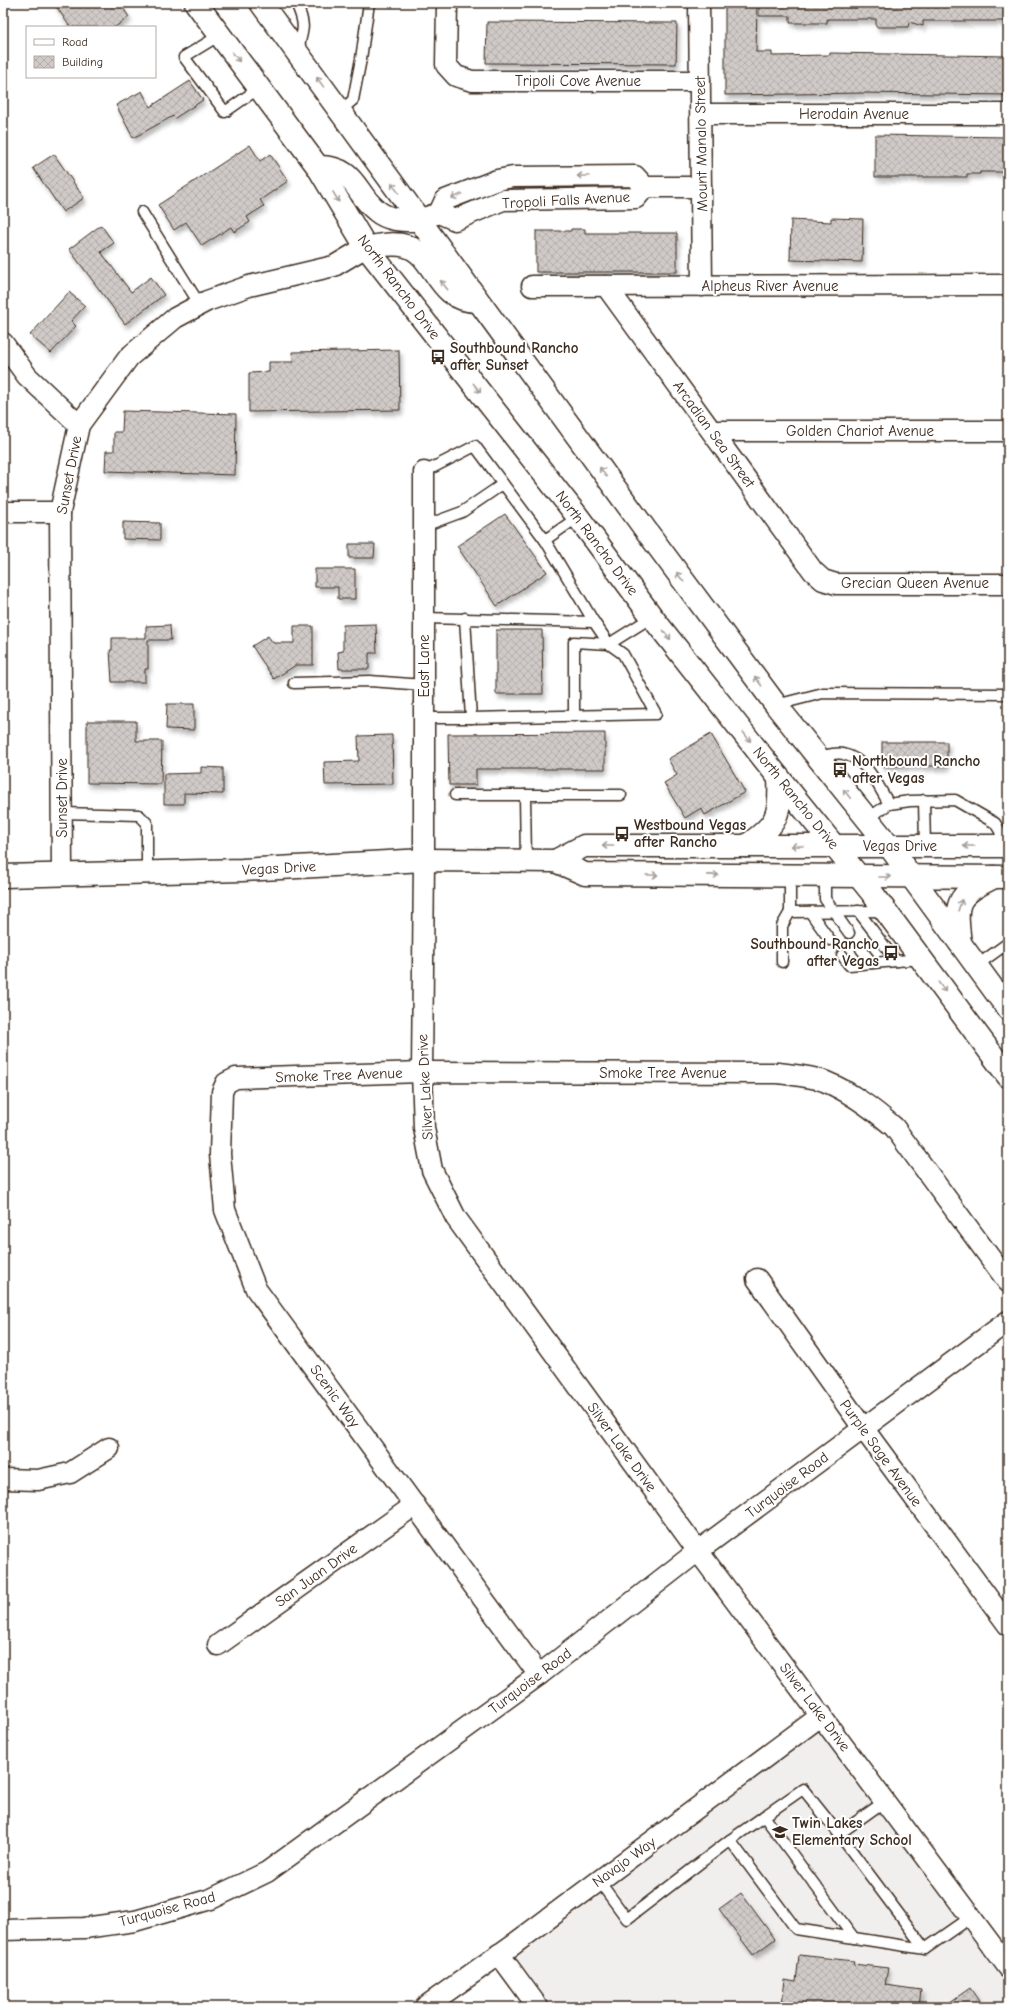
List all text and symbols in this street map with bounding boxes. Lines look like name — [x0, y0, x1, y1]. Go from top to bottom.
legend — [26, 26, 156, 78]
text: Road — [62, 35, 88, 49]
one-way arrow — [232, 51, 240, 62]
text: Building — [62, 55, 103, 69]
street label: Tripoli Cove Avenue — [515, 72, 641, 90]
street label: Mount Manalo Street — [691, 75, 711, 212]
one-way arrow — [316, 77, 324, 88]
street label: Herodain Avenue — [799, 105, 910, 123]
one-way arrow — [577, 172, 590, 180]
one-way arrow — [391, 183, 400, 194]
street label: Tropoli Falls Avenue — [502, 188, 631, 212]
one-way arrow — [332, 191, 340, 203]
one-way arrow — [451, 192, 463, 200]
street label: North Rancho Drive — [354, 231, 445, 343]
street label: Alpheus River Avenue — [702, 277, 839, 295]
one-way arrow — [439, 279, 448, 290]
place label: Southbound Rancho after Sunset — [450, 339, 579, 374]
bus stop icon: Southbound Rancho after Sunset — [429, 348, 447, 366]
street label: Arcadian Sea Street — [669, 377, 759, 492]
one-way arrow — [472, 382, 481, 393]
street label: Golden Chariot Avenue — [786, 422, 934, 440]
street label: Sunset Drive — [53, 434, 86, 516]
one-way arrow — [598, 467, 607, 478]
street label: North Rancho Drive — [552, 487, 643, 599]
one-way arrow — [676, 571, 684, 582]
street label: Grecian Queen Avenue — [841, 574, 989, 592]
one-way arrow — [662, 630, 671, 641]
street label: East Lane — [415, 634, 433, 698]
one-way arrow — [754, 675, 762, 686]
one-way arrow — [743, 732, 751, 743]
street label: North Rancho Drive — [749, 743, 843, 853]
place label: Northbound Rancho after Vegas — [852, 752, 981, 787]
street label: Sunset Drive — [53, 758, 71, 838]
bus stop icon: Northbound Rancho after Vegas — [831, 761, 849, 779]
one-way arrow — [842, 788, 851, 799]
place label: Westbound Vegas after Rancho — [634, 816, 746, 851]
bus stop icon: Westbound Vegas after Rancho — [613, 825, 631, 843]
street label: Vegas Drive — [863, 837, 937, 855]
one-way arrow — [602, 842, 615, 850]
one-way arrow — [791, 842, 804, 850]
one-way arrow — [963, 842, 976, 850]
street label: Vegas Drive — [242, 857, 317, 879]
one-way arrow — [645, 871, 658, 879]
one-way arrow — [706, 871, 719, 879]
one-way arrow — [878, 873, 891, 881]
one-way arrow — [957, 899, 964, 912]
place label: Southbound Rancho after Vegas — [750, 935, 879, 970]
bus stop icon: Southbound Rancho after Vegas — [882, 944, 900, 962]
one-way arrow — [938, 982, 946, 993]
street label: Silver Lake Drive — [413, 1033, 437, 1140]
street label: Smoke Tree Avenue — [275, 1064, 403, 1086]
street label: Smoke Tree Avenue — [599, 1064, 727, 1082]
street label: Scenic Way — [306, 1361, 364, 1431]
street label: Purple Sage Avenue — [836, 1396, 926, 1510]
street label: Silver Lake Drive — [584, 1399, 661, 1496]
street label: Turquoise Road — [742, 1448, 832, 1522]
street label: San Juan Drive — [271, 1539, 361, 1611]
street label: Turquoise Road — [485, 1644, 575, 1718]
street label: Silver Lake Drive — [776, 1659, 854, 1755]
place label: Twin Lakes Elementary School — [792, 1814, 912, 1849]
school or university icon: Twin Lakes Elementary School — [771, 1823, 789, 1841]
street label: Navajo Way — [589, 1833, 660, 1891]
street label: Turquoise Road — [117, 1887, 217, 1931]

